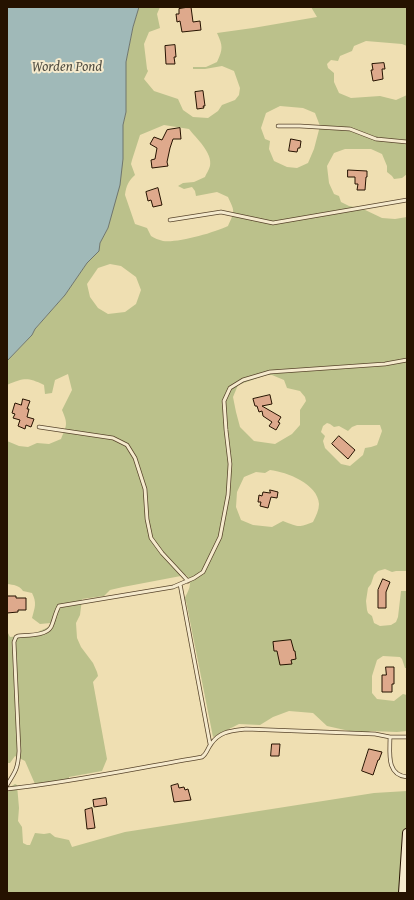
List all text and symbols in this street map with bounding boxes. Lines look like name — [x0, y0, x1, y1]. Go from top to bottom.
water label: Worden Pond — [32, 59, 102, 75]

